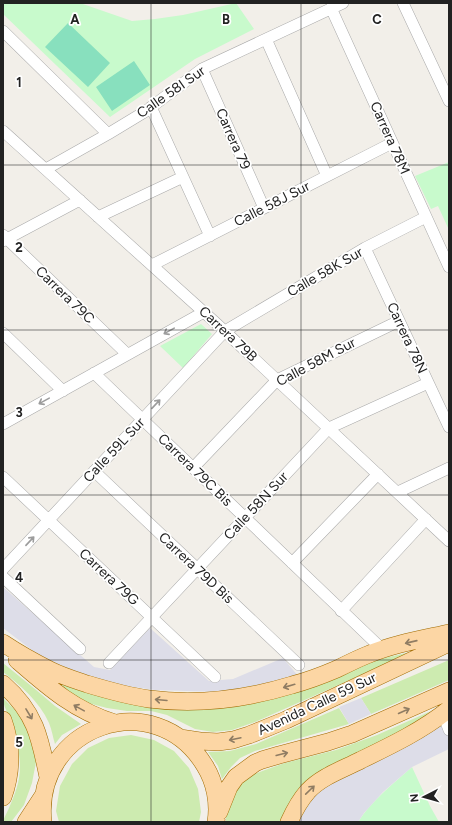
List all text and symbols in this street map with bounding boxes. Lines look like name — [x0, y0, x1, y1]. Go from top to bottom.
text: A — [70, 12, 80, 27]
text: B — [222, 12, 230, 27]
text: C — [372, 12, 382, 27]
street label: Calle 58I Sur — [134, 62, 209, 122]
text: 1 — [16, 75, 22, 90]
street label: Carrera 78M — [366, 99, 414, 177]
street label: Carrera 79 — [212, 106, 254, 172]
street label: Calle 58J Sur — [231, 177, 313, 230]
text: 2 — [15, 240, 23, 255]
street label: Calle 58K Sur — [284, 243, 366, 300]
street label: Carrera 79C — [32, 263, 98, 327]
street label: Carrera 78N — [383, 300, 431, 376]
street label: Carrera 79B — [195, 303, 261, 365]
one-way arrow — [164, 327, 176, 335]
street label: Calle 58M Sur — [273, 334, 359, 390]
one-way arrow — [38, 398, 50, 406]
one-way arrow — [151, 400, 160, 410]
text: 3 — [15, 405, 23, 420]
street label: Calle 59L Sur — [80, 414, 148, 486]
street label: Carrera 79C Bis — [154, 430, 236, 510]
street label: Calle 58N Sur — [220, 468, 292, 543]
street label: Carrera 79D Bis — [155, 529, 237, 607]
one-way arrow — [25, 536, 34, 546]
street label: Carrera 79G — [75, 545, 143, 609]
text: 4 — [15, 570, 23, 585]
one-way arrow — [405, 638, 418, 646]
street label: Avenida Calle 59 Sur — [255, 669, 379, 739]
one-way arrow — [283, 683, 296, 690]
one-way arrow — [155, 696, 168, 703]
one-way arrow — [73, 704, 85, 712]
one-way arrow — [398, 707, 410, 714]
one-way arrow — [25, 708, 33, 720]
text: 5 — [15, 735, 23, 750]
one-way arrow — [229, 735, 242, 743]
one-way arrow — [275, 750, 288, 758]
north arrow — [404, 777, 444, 817]
one-way arrow — [305, 785, 315, 794]
text: N — [408, 793, 421, 803]

